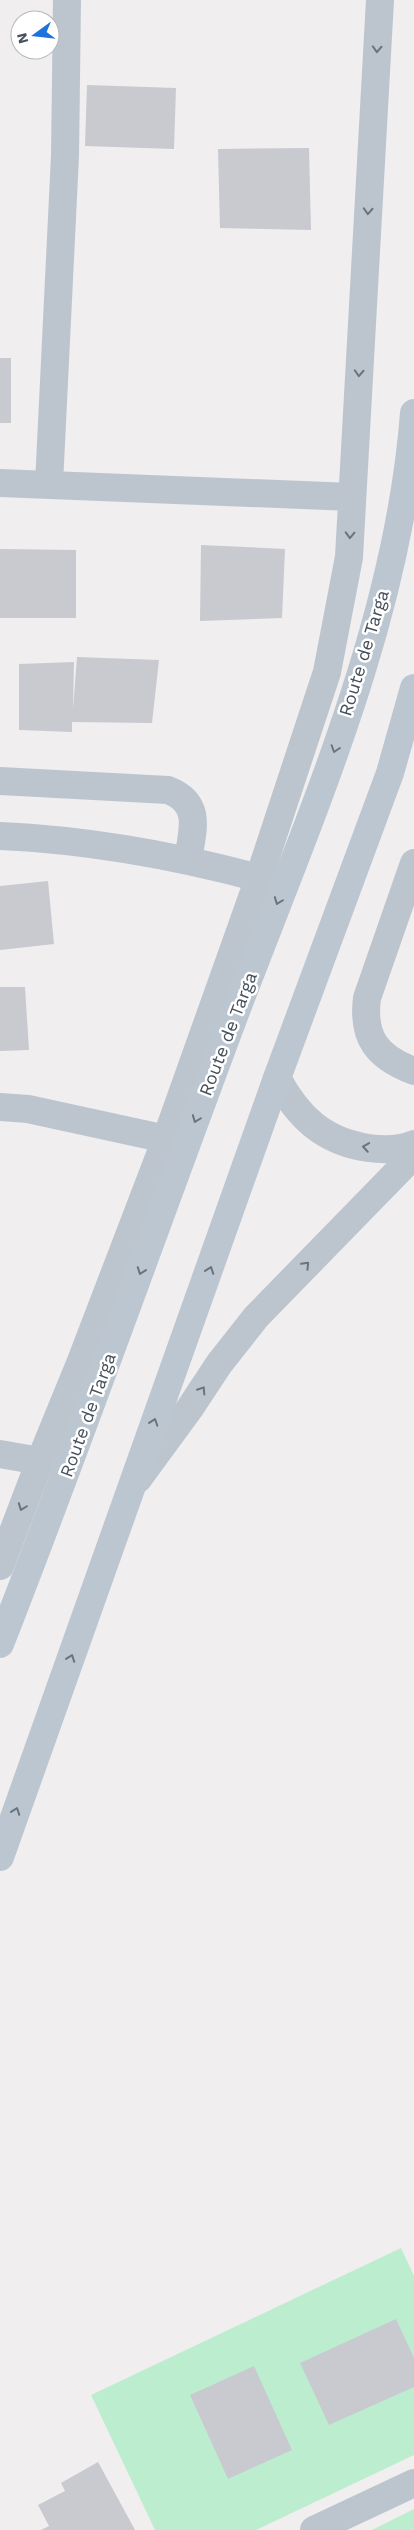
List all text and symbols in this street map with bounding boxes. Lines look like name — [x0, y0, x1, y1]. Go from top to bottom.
north arrow — [10, 10, 60, 60]
text: N — [13, 31, 32, 45]
one-way arrow — [371, 45, 382, 53]
one-way arrow — [362, 207, 373, 215]
one-way arrow — [354, 369, 365, 377]
one-way arrow — [345, 532, 356, 540]
street label: Route de Targa — [334, 587, 393, 718]
one-way arrow — [330, 744, 340, 753]
one-way arrow — [274, 896, 284, 905]
street label: Route de Targa — [194, 969, 261, 1099]
one-way arrow — [192, 1114, 202, 1123]
one-way arrow — [362, 1143, 371, 1153]
one-way arrow — [300, 1262, 309, 1271]
one-way arrow — [204, 1266, 214, 1275]
one-way arrow — [136, 1267, 146, 1275]
street label: Route de Targa — [55, 1350, 120, 1480]
one-way arrow — [196, 1386, 205, 1396]
one-way arrow — [148, 1419, 158, 1427]
one-way arrow — [18, 1502, 28, 1510]
one-way arrow — [65, 1654, 75, 1663]
one-way arrow — [11, 1807, 21, 1816]

